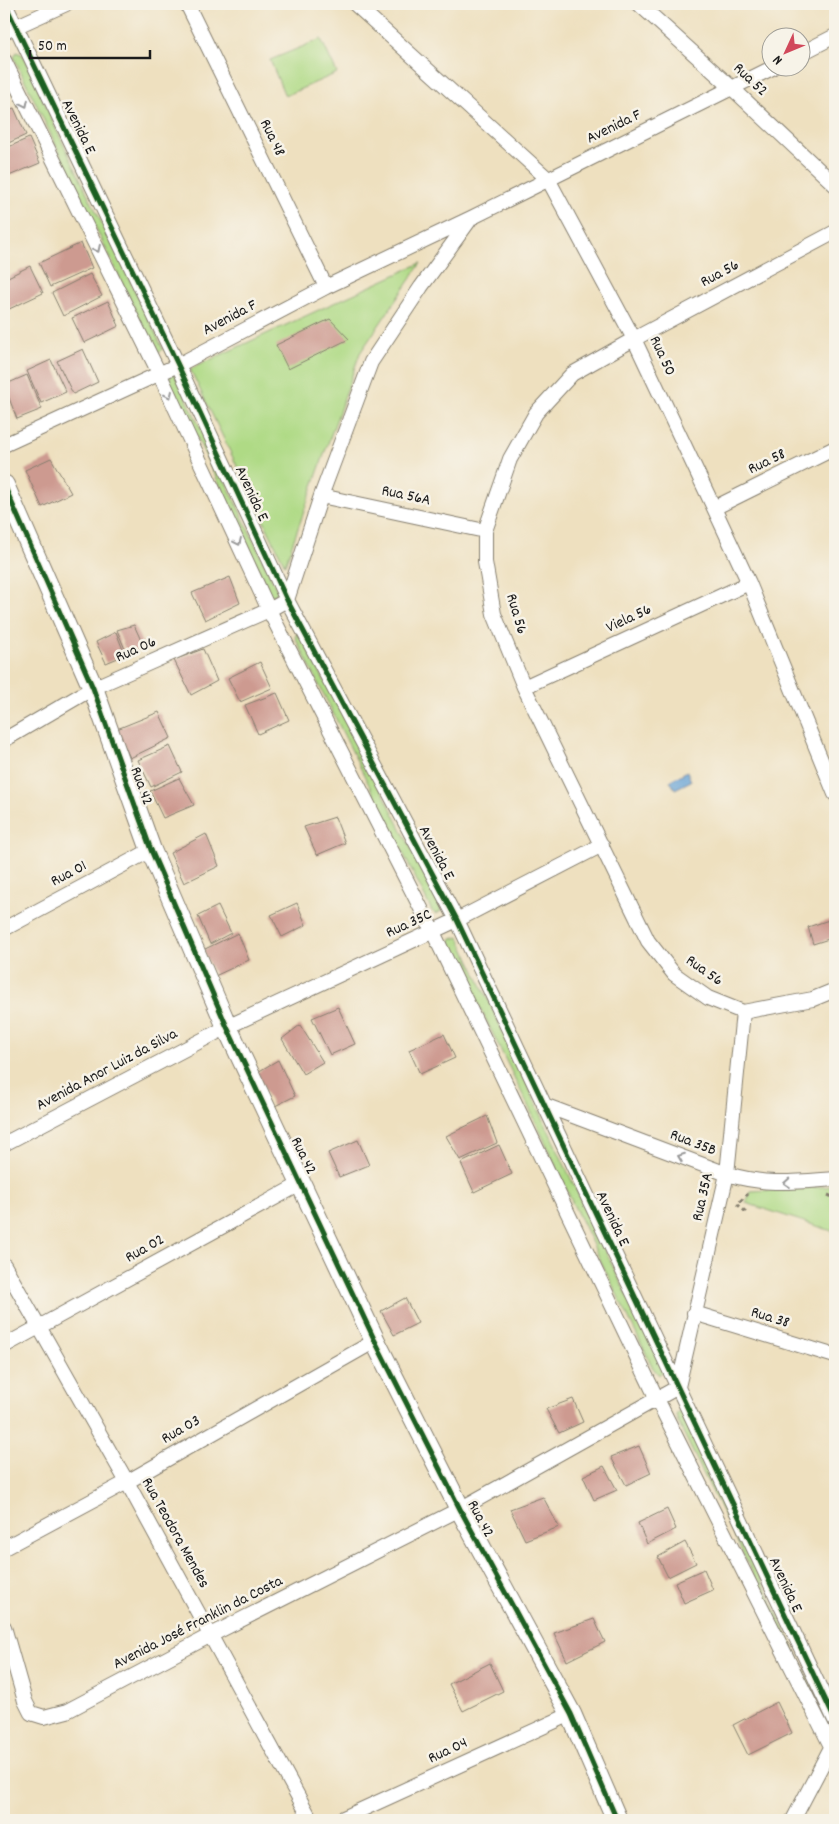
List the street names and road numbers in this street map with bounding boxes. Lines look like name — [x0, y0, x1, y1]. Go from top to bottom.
street label: Rua 52 — [727, 58, 773, 102]
street label: Avenida E — [55, 96, 102, 159]
street label: Avenida F — [583, 104, 645, 150]
street label: Rua 48 — [253, 115, 291, 161]
street label: Rua 56 — [696, 254, 744, 294]
street label: Avenida F — [199, 294, 261, 342]
street label: Rua 50 — [643, 332, 681, 380]
street label: Rua 58 — [744, 443, 790, 481]
street label: Avenida E — [228, 463, 274, 526]
street label: Rua 56A — [379, 480, 433, 512]
street label: Rua 56 — [499, 591, 533, 637]
street label: Viela 56 — [602, 598, 656, 640]
street label: Rua 06 — [112, 631, 160, 669]
street label: Rua 42 — [123, 764, 159, 808]
street label: Avenida E — [412, 822, 460, 885]
street label: Rua 01 — [47, 855, 91, 893]
street label: Rua 35C — [382, 903, 436, 945]
street label: Rua 56 — [681, 950, 728, 992]
street label: Avenida Anor Luiz da Silva — [32, 1023, 182, 1117]
street label: Rua 35B — [666, 1124, 720, 1162]
street label: Rua 42 — [284, 1133, 322, 1179]
street label: Rua 35A — [686, 1170, 720, 1224]
street label: Avenida E — [589, 1188, 635, 1251]
street label: Rua 02 — [121, 1229, 169, 1269]
street label: Rua 38 — [748, 1301, 792, 1335]
street label: Rua 03 — [157, 1410, 205, 1450]
street label: Rua Teodora Mendes — [135, 1474, 215, 1593]
street label: Rua 42 — [461, 1496, 499, 1542]
street label: Avenida E — [762, 1554, 808, 1617]
street label: Avenida José Franklin da Costa — [109, 1570, 287, 1676]
street label: Rua 04 — [424, 1732, 472, 1770]

